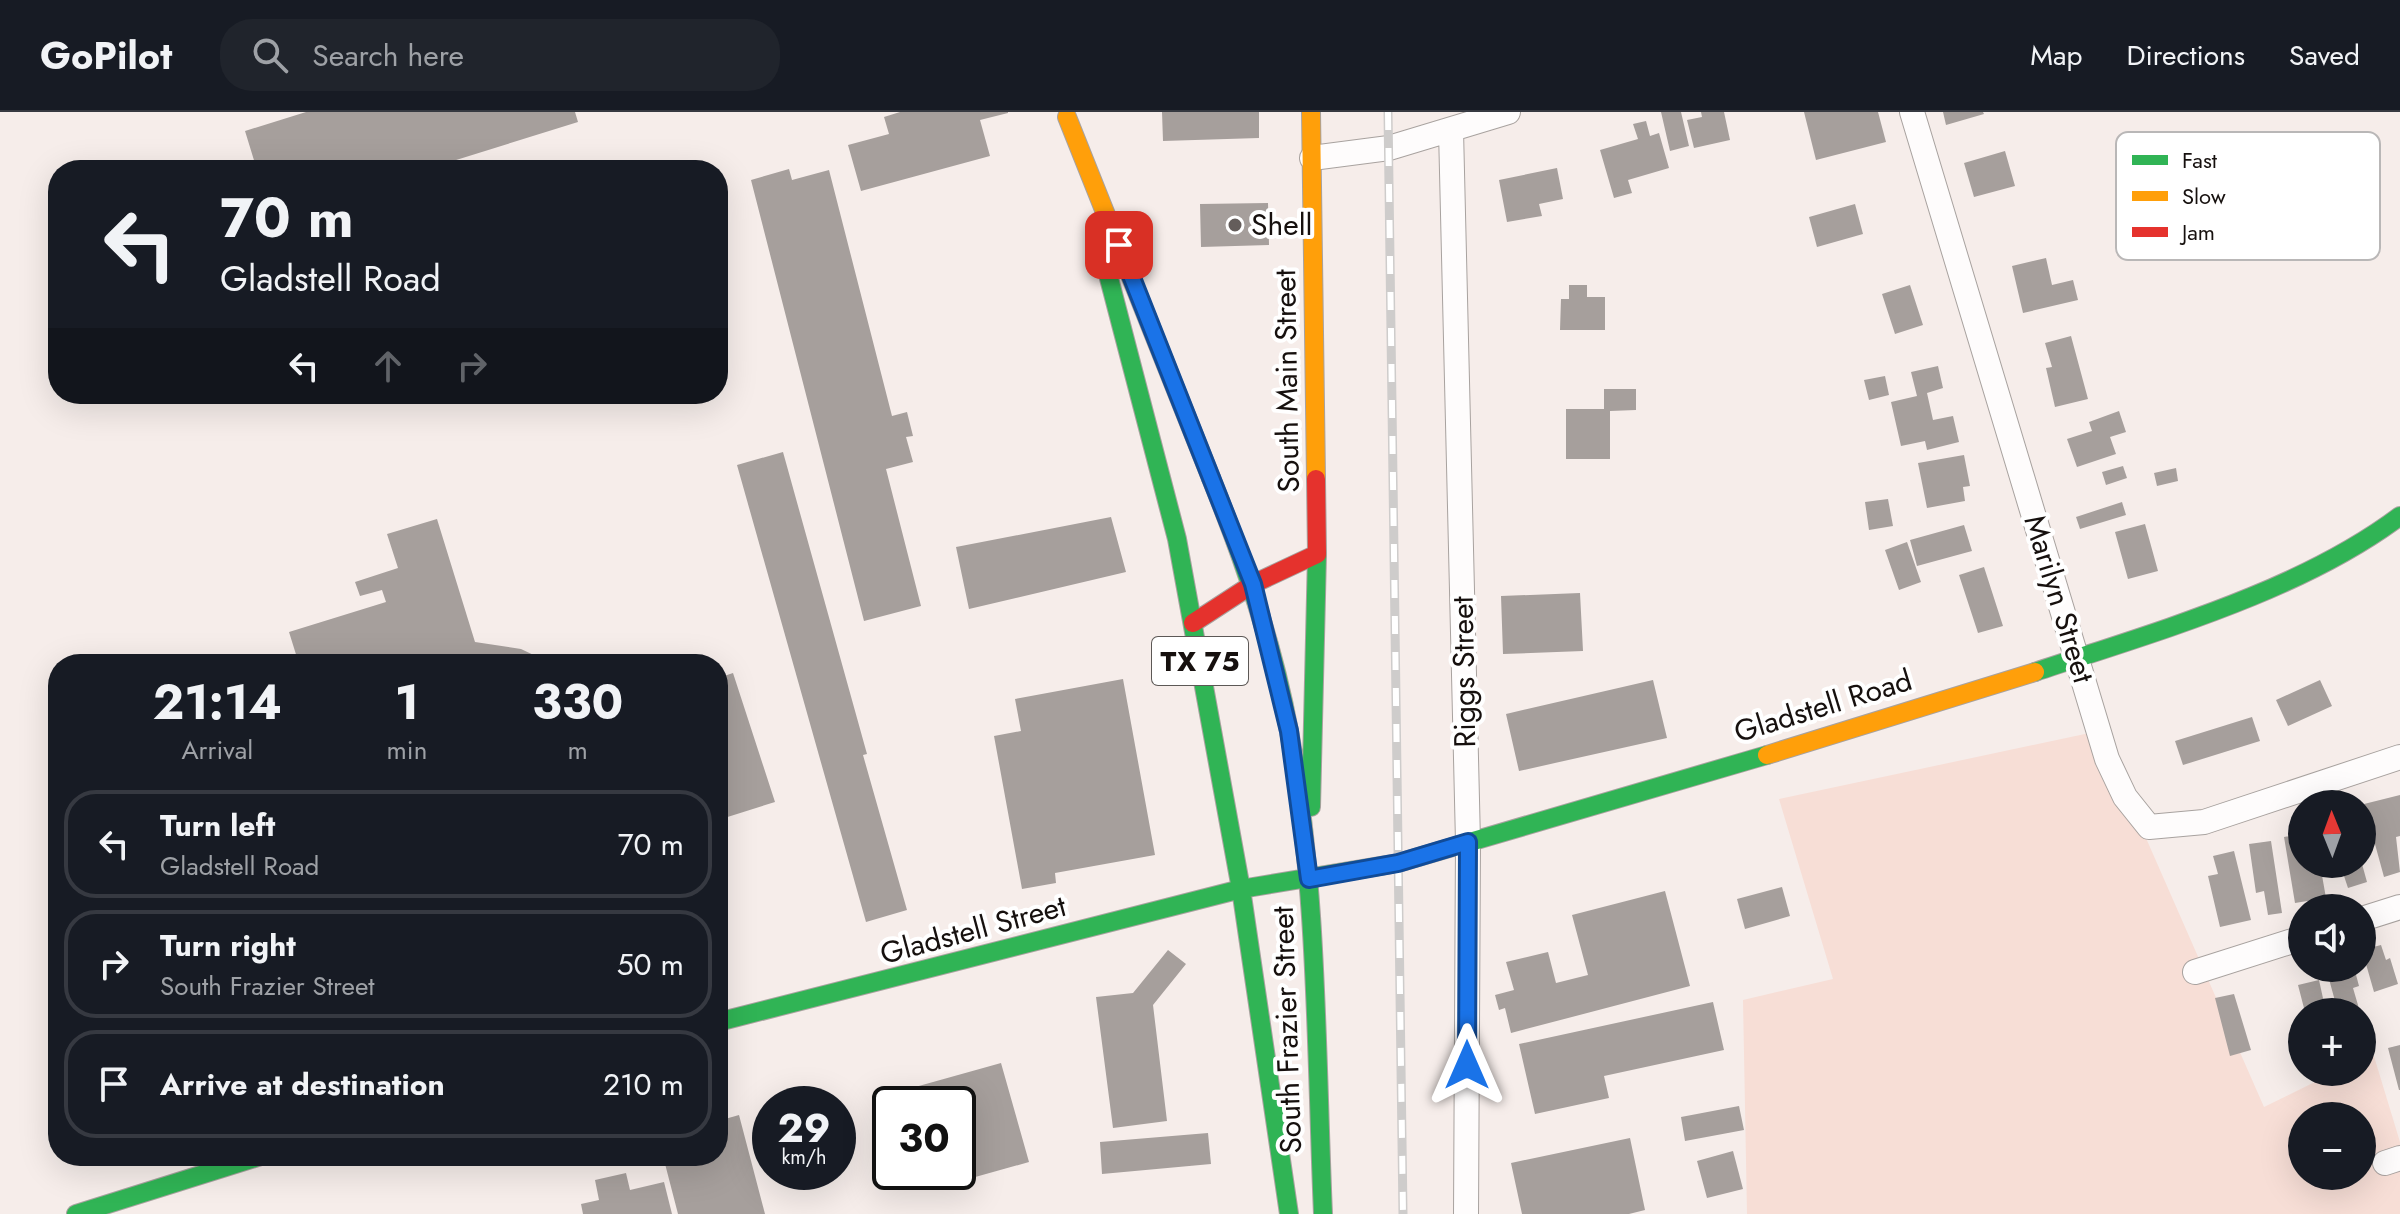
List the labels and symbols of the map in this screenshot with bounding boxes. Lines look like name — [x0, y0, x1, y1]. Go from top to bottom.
legend — [2116, 132, 2380, 260]
text: Fast — [2182, 144, 2218, 176]
text: Slow — [2182, 180, 2226, 212]
place label: Shell — [1251, 203, 1312, 246]
pin — [1085, 211, 1153, 279]
marker: Shell — [1226, 216, 1244, 234]
text: Jam — [2179, 216, 2215, 248]
street label: South Main Street — [1263, 268, 1310, 493]
street label: Marilyn Street — [2014, 510, 2106, 689]
street label: Riggs Street — [1441, 595, 1486, 748]
road number: TX 75 — [1152, 637, 1248, 685]
street label: Gladstell Road — [1729, 658, 1917, 753]
north arrow — [2288, 790, 2376, 878]
street label: Gladstell Street — [875, 884, 1071, 975]
street label: South Frazier Street — [1261, 905, 1312, 1154]
position arrow — [1425, 1023, 1509, 1107]
speed limit sign: 30 — [872, 1086, 976, 1190]

